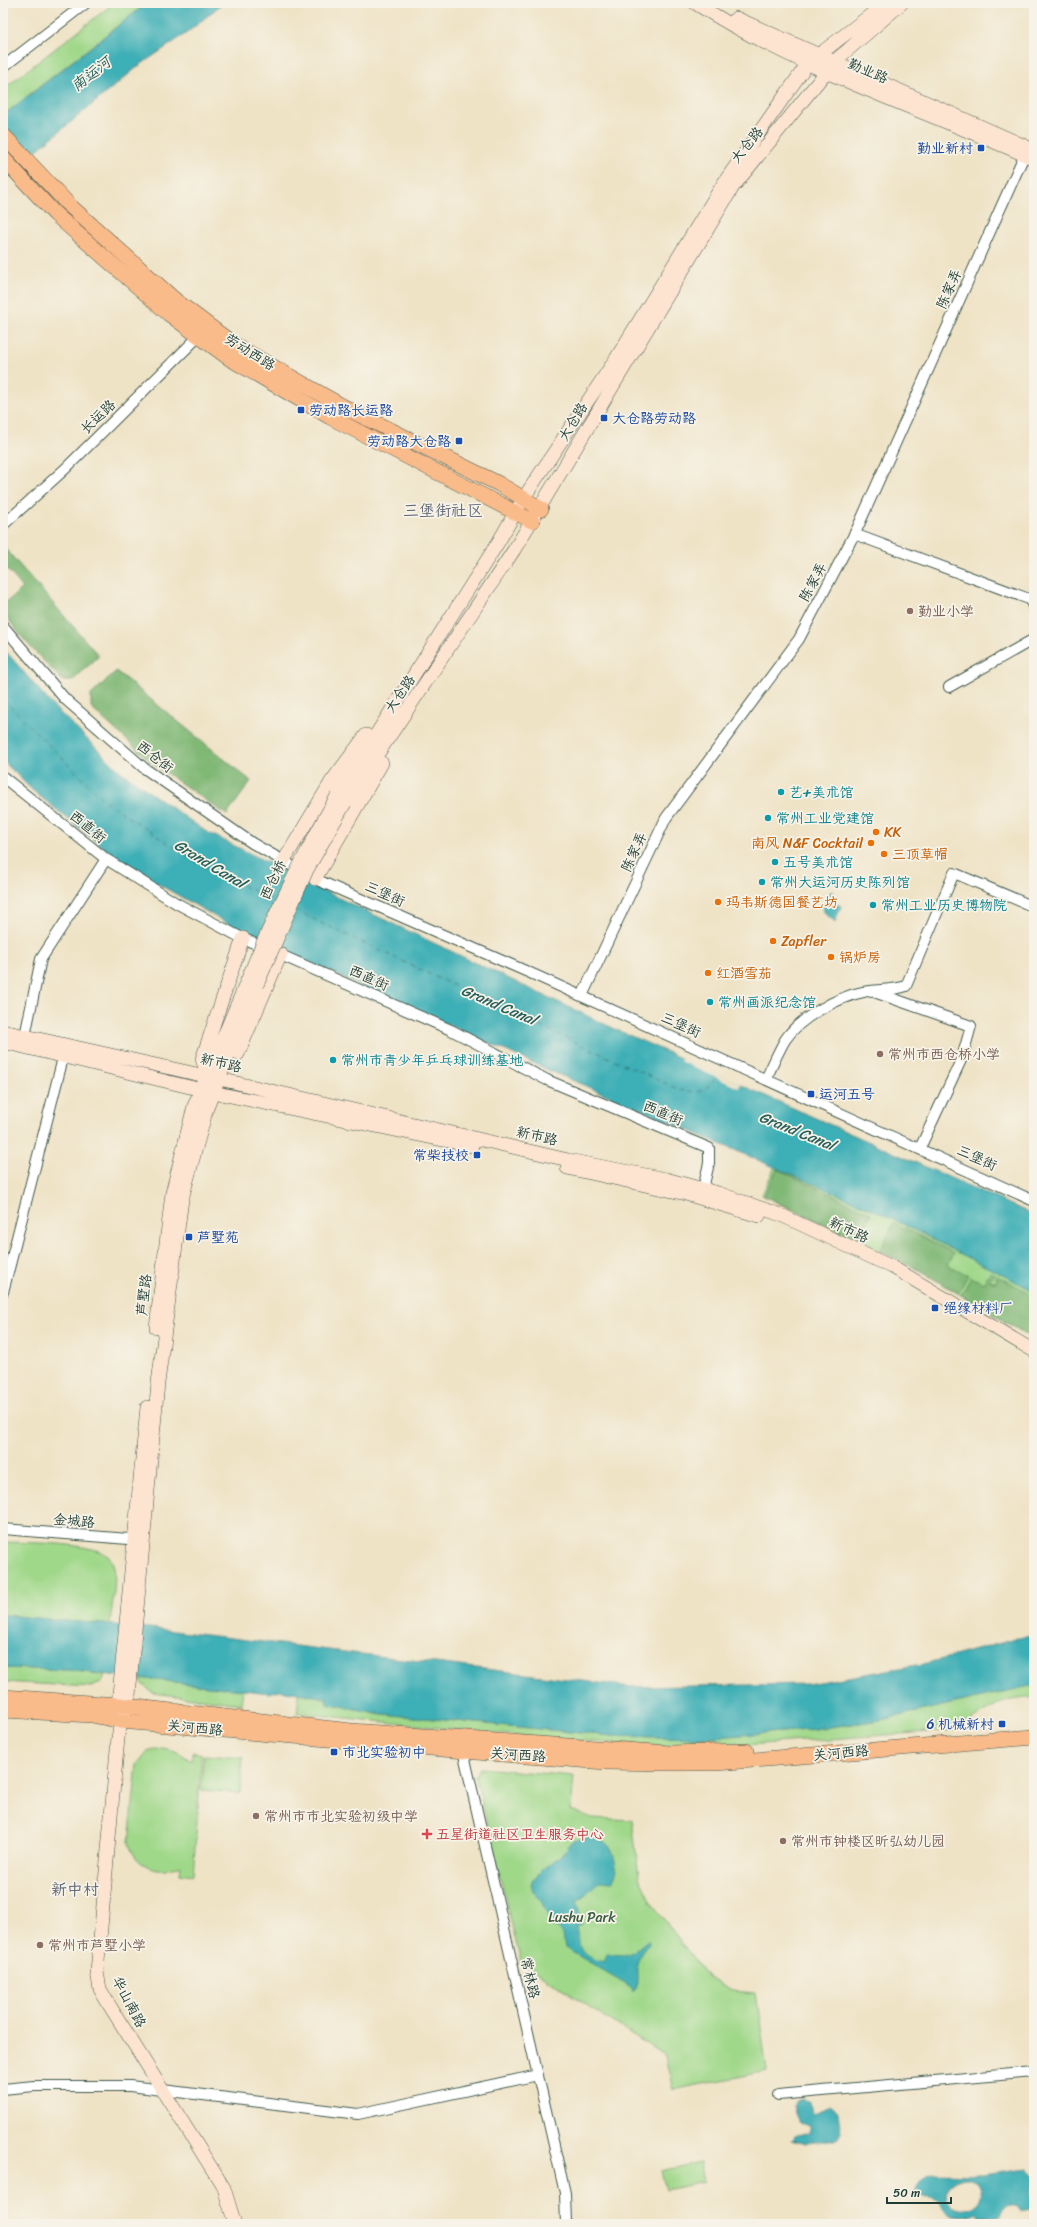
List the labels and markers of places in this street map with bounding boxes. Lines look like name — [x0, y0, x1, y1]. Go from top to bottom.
place label: 勤业新村 — [917, 136, 973, 161]
marker: 勤业新村 — [976, 143, 986, 153]
place label: 劳动路长运路 — [309, 398, 393, 423]
marker: 劳动路长运路 — [296, 405, 306, 415]
place label: 大仓路劳动路 — [612, 406, 696, 431]
marker: 大仓路劳动路 — [599, 413, 609, 423]
place label: 劳动路大仓路 — [367, 429, 451, 454]
marker: 劳动路大仓路 — [454, 436, 464, 446]
place label: 勤业小学 — [918, 599, 974, 624]
marker: 勤业小学 — [905, 606, 915, 616]
place label: 艺+美术馆 — [789, 780, 854, 805]
marker: 艺+美术馆 — [776, 787, 786, 797]
place label: 常州工业党建馆 — [776, 806, 874, 831]
marker: 常州工业党建馆 — [763, 813, 773, 823]
place label: KK — [884, 820, 902, 845]
marker: KK — [871, 827, 881, 837]
place label: 南风 N&F Cocktail — [751, 831, 864, 856]
marker: 南风 N&F Cocktail — [866, 838, 876, 848]
place label: 三顶草帽 — [892, 842, 948, 867]
marker: 三顶草帽 — [879, 849, 889, 859]
place label: 五号美术馆 — [783, 850, 853, 875]
marker: 五号美术馆 — [770, 857, 780, 867]
place label: 常州大运河历史陈列馆 — [770, 870, 910, 895]
marker: 常州大运河历史陈列馆 — [757, 877, 767, 887]
place label: 玛韦斯德国餐艺坊 — [726, 890, 838, 915]
place label: 常州工业历史博物院 — [881, 893, 1007, 918]
marker: 玛韦斯德国餐艺坊 — [713, 897, 723, 907]
marker: 常州工业历史博物院 — [868, 900, 878, 910]
place label: Zapfler — [781, 929, 827, 954]
marker: Zapfler — [768, 936, 778, 946]
place label: 锅炉房 — [839, 945, 881, 970]
marker: 锅炉房 — [826, 952, 836, 962]
place label: 红酒雪茄 — [716, 961, 772, 986]
marker: 红酒雪茄 — [703, 968, 713, 978]
place label: 常州画派纪念馆 — [718, 990, 816, 1015]
marker: 常州画派纪念馆 — [705, 997, 715, 1007]
place label: 常州市西仓桥小学 — [888, 1042, 1000, 1067]
place label: 常州市青少年乒乓球训练基地 — [341, 1048, 523, 1073]
marker: 常州市西仓桥小学 — [875, 1049, 885, 1059]
marker: 常州市青少年乒乓球训练基地 — [328, 1055, 338, 1065]
place label: 运河五号 — [819, 1082, 875, 1107]
marker: 运河五号 — [806, 1089, 816, 1099]
place label: 常柴技校 — [413, 1143, 469, 1168]
marker: 常柴技校 — [472, 1150, 482, 1160]
place label: 芦墅苑 — [197, 1225, 239, 1250]
marker: 芦墅苑 — [184, 1232, 194, 1242]
place label: 绝缘材料厂 — [943, 1296, 1013, 1321]
marker: 绝缘材料厂 — [930, 1303, 940, 1313]
place label: 6 机械新村 — [926, 1712, 994, 1737]
marker: 6 机械新村 — [997, 1719, 1007, 1729]
place label: 市北实验初中 — [342, 1740, 426, 1765]
marker: 市北实验初中 — [329, 1747, 339, 1757]
place label: 常州市市北实验初级中学 — [264, 1804, 418, 1829]
marker: 常州市市北实验初级中学 — [251, 1811, 261, 1821]
place label: 五星街道社区卫生服务中心 — [436, 1822, 604, 1847]
marker: 五星街道社区卫生服务中心 — [421, 1828, 433, 1840]
place label: 常州市钟楼区昕弘幼儿园 — [791, 1829, 945, 1854]
marker: 常州市钟楼区昕弘幼儿园 — [778, 1836, 788, 1846]
place label: 常州市芦墅小学 — [48, 1933, 146, 1958]
marker: 常州市芦墅小学 — [35, 1940, 45, 1950]

